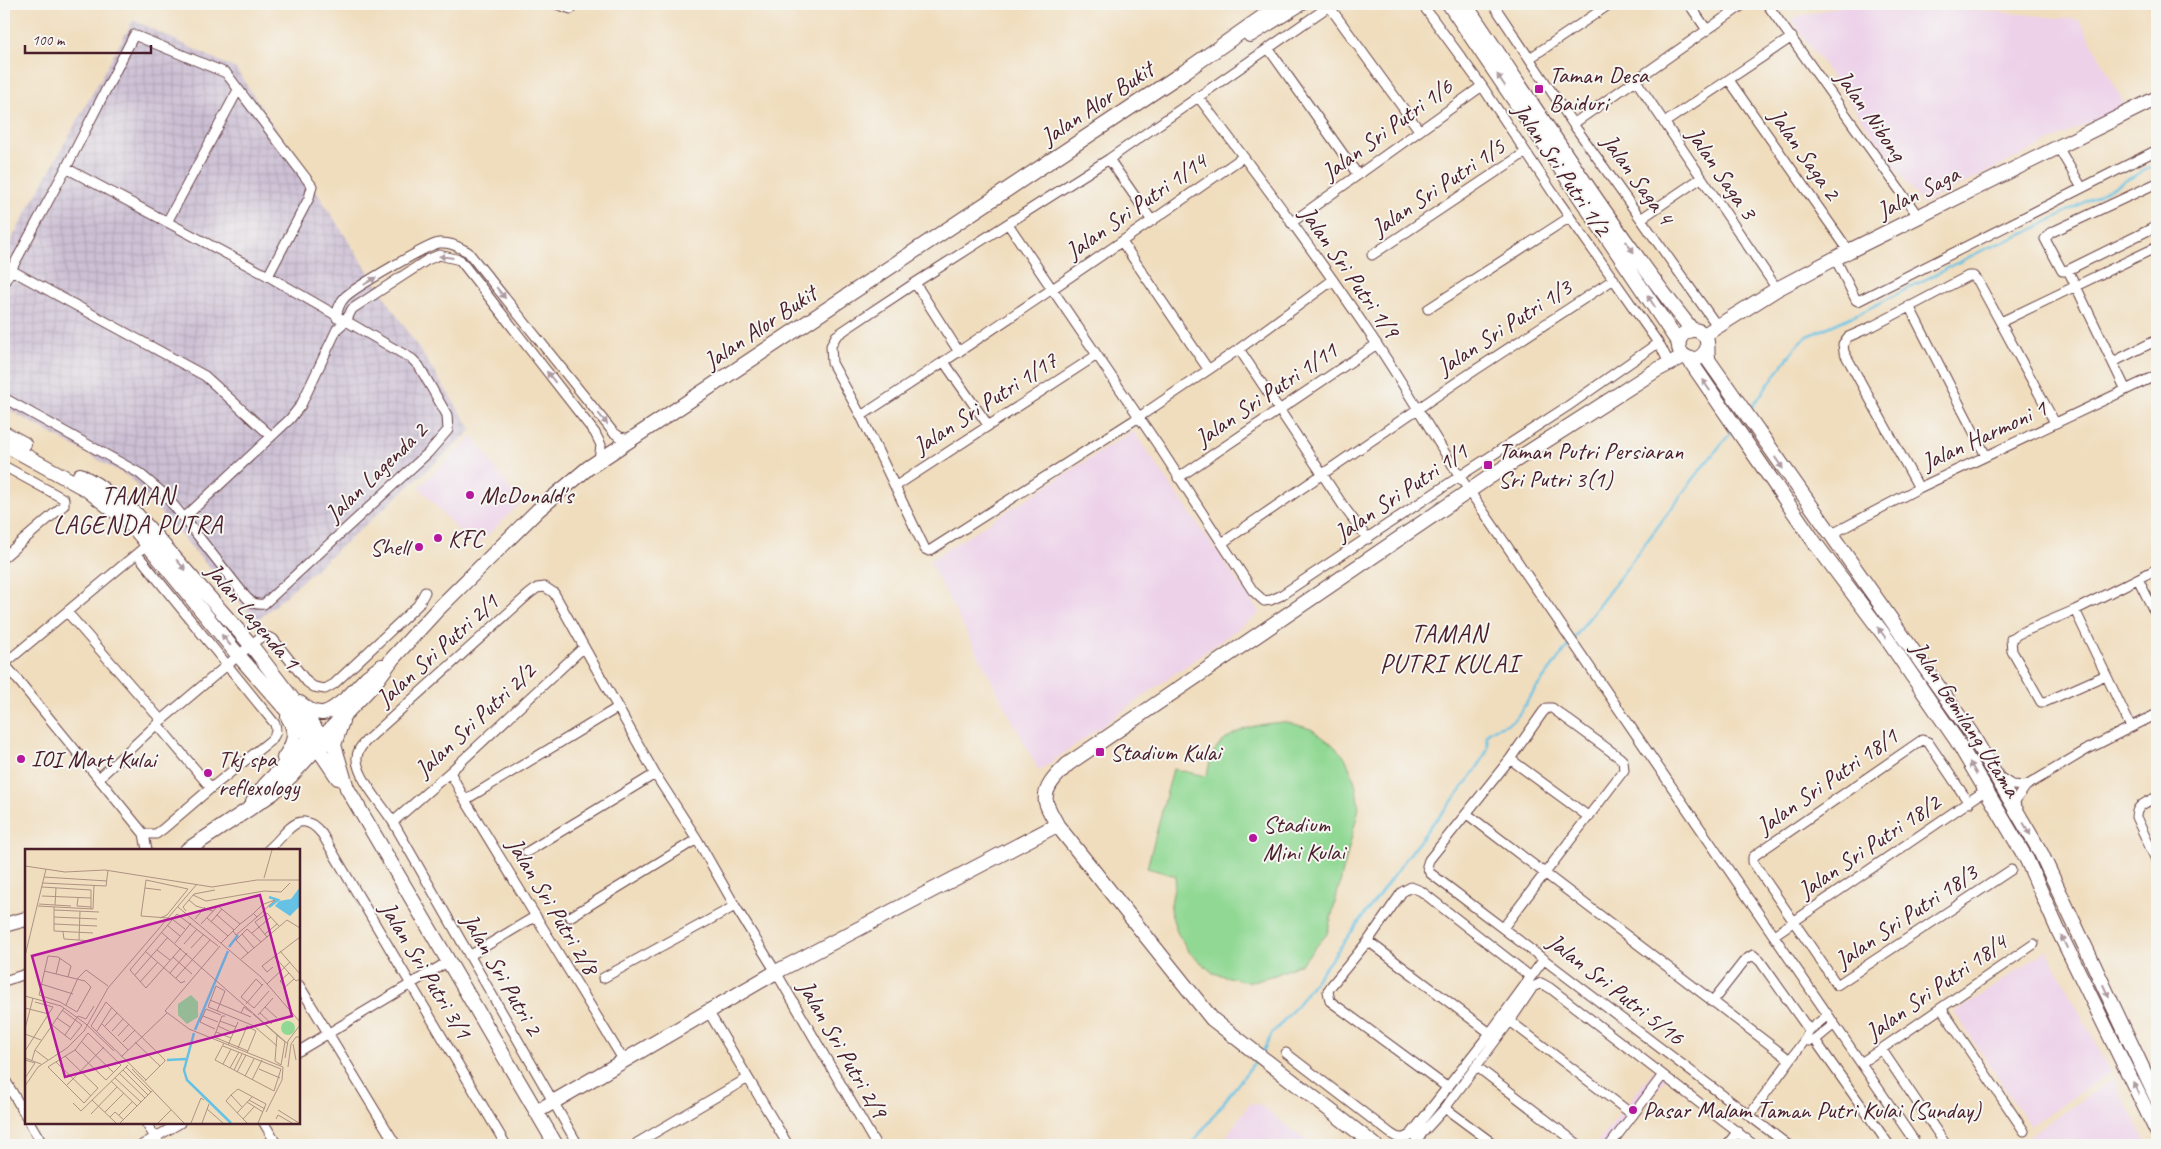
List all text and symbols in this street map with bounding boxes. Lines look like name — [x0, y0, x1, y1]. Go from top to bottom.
scale bar — [25, 22, 151, 54]
text: 100 m — [32, 31, 66, 50]
street label: Jalan Alor Bukit — [1034, 53, 1162, 152]
place label: Taman Desa Baiduri — [1549, 60, 1650, 118]
street label: Jalan Nibong — [1828, 63, 1915, 168]
street label: Jalan Sri Putri 1/6 — [1315, 71, 1459, 187]
one-way arrow — [1496, 73, 1505, 87]
marker: Taman Desa Baiduri — [1533, 83, 1545, 95]
street label: Jalan Sri Putri 1/2 — [1506, 96, 1619, 243]
street label: Jalan Saga 2 — [1762, 102, 1849, 207]
street label: Jalan Saga 3 — [1680, 120, 1765, 227]
street label: Jalan Saga 4 — [1594, 127, 1682, 232]
street label: Jalan Sri Putri 1/5 — [1365, 131, 1511, 243]
street label: Jalan Sri Putri 1/14 — [1059, 145, 1214, 266]
street label: Jalan Saga — [1871, 158, 1966, 226]
street label: Jalan Sri Putri 1/9 — [1293, 199, 1408, 346]
one-way arrow — [1625, 240, 1635, 253]
one-way arrow — [438, 253, 454, 261]
street label: Jalan Sri Putri 1/3 — [1430, 271, 1579, 382]
one-way arrow — [363, 277, 377, 286]
street label: Jalan Alor Bukit — [697, 277, 825, 376]
one-way arrow — [496, 286, 506, 299]
one-way arrow — [1646, 294, 1656, 308]
street label: Jalan Sri Putri 1/11 — [1188, 335, 1344, 453]
street label: Jalan Sri Putri 1/17 — [907, 345, 1064, 461]
one-way arrow — [545, 370, 556, 383]
one-way arrow — [1701, 378, 1711, 392]
street label: Jalan Harmoni 1 — [1916, 393, 2052, 477]
one-way arrow — [597, 413, 608, 426]
street label: Jalan Lagenda 2 — [318, 414, 435, 529]
street label: Jalan Sri Putri 1/1 — [1328, 436, 1474, 548]
place label: Taman Putri Persiaran Sri Putri 3(1) — [1498, 436, 1683, 494]
one-way arrow — [1774, 456, 1784, 469]
marker: Taman Putri Persiaran Sri Putri 3(1) — [1482, 459, 1494, 471]
district label: TAMAN LAGENDA PUTRA — [53, 480, 223, 541]
place label: McDonald's — [480, 480, 576, 510]
marker: McDonald's — [464, 489, 476, 501]
place label: KFC — [448, 523, 485, 553]
place label: Shell — [370, 532, 413, 562]
marker: KFC — [432, 532, 444, 544]
marker: Shell — [413, 541, 425, 553]
street label: Jalan Lagenda 1 — [199, 556, 307, 677]
one-way arrow — [176, 559, 187, 572]
street label: Jalan Sri Putri 2/1 — [369, 586, 505, 714]
district label: TAMAN PUTRI KULAI — [1380, 617, 1523, 680]
one-way arrow — [1877, 627, 1888, 640]
one-way arrow — [220, 633, 231, 646]
street label: Jalan Gemilang Utama — [1904, 634, 2028, 804]
street label: Jalan Sri Putri 2/2 — [408, 655, 543, 784]
street label: Jalan Sri Putri 18/1 — [1750, 721, 1904, 841]
place label: Stadium Kulai — [1110, 737, 1224, 767]
place label: IOI Mart Kulai — [31, 744, 159, 774]
place label: Tkj spa reflexology — [218, 744, 301, 802]
marker: Stadium Kulai — [1094, 746, 1106, 758]
marker: IOI Mart Kulai — [15, 753, 27, 765]
one-way arrow — [1968, 761, 1977, 774]
marker: Tkj spa reflexology — [202, 767, 214, 779]
street label: Jalan Sri Putri 18/2 — [1791, 786, 1948, 905]
place label: Stadium Mini Kulai — [1263, 809, 1347, 867]
one-way arrow — [2022, 823, 2031, 836]
marker: Stadium Mini Kulai — [1247, 832, 1259, 844]
street label: Jalan Sri Putri 2/8 — [501, 833, 605, 979]
inset map — [25, 849, 300, 1124]
street label: Jalan Sri Putri 18/3 — [1828, 856, 1985, 975]
street label: Jalan Sri Putri 3/1 — [373, 895, 479, 1045]
street label: Jalan Sri Putri 2 — [456, 908, 548, 1040]
street label: Jalan Sri Putri 5/16 — [1541, 926, 1691, 1052]
street label: Jalan Sri Putri 18/4 — [1859, 926, 2014, 1047]
one-way arrow — [2060, 935, 2068, 950]
street label: Jalan Sri Putri 2/9 — [791, 974, 896, 1125]
one-way arrow — [2102, 983, 2110, 998]
one-way arrow — [2132, 1081, 2140, 1095]
place label: Pasar Malam Taman Putri Kulai (Sunday) — [1643, 1095, 1982, 1125]
marker: Pasar Malam Taman Putri Kulai (Sunday) — [1627, 1104, 1639, 1116]

